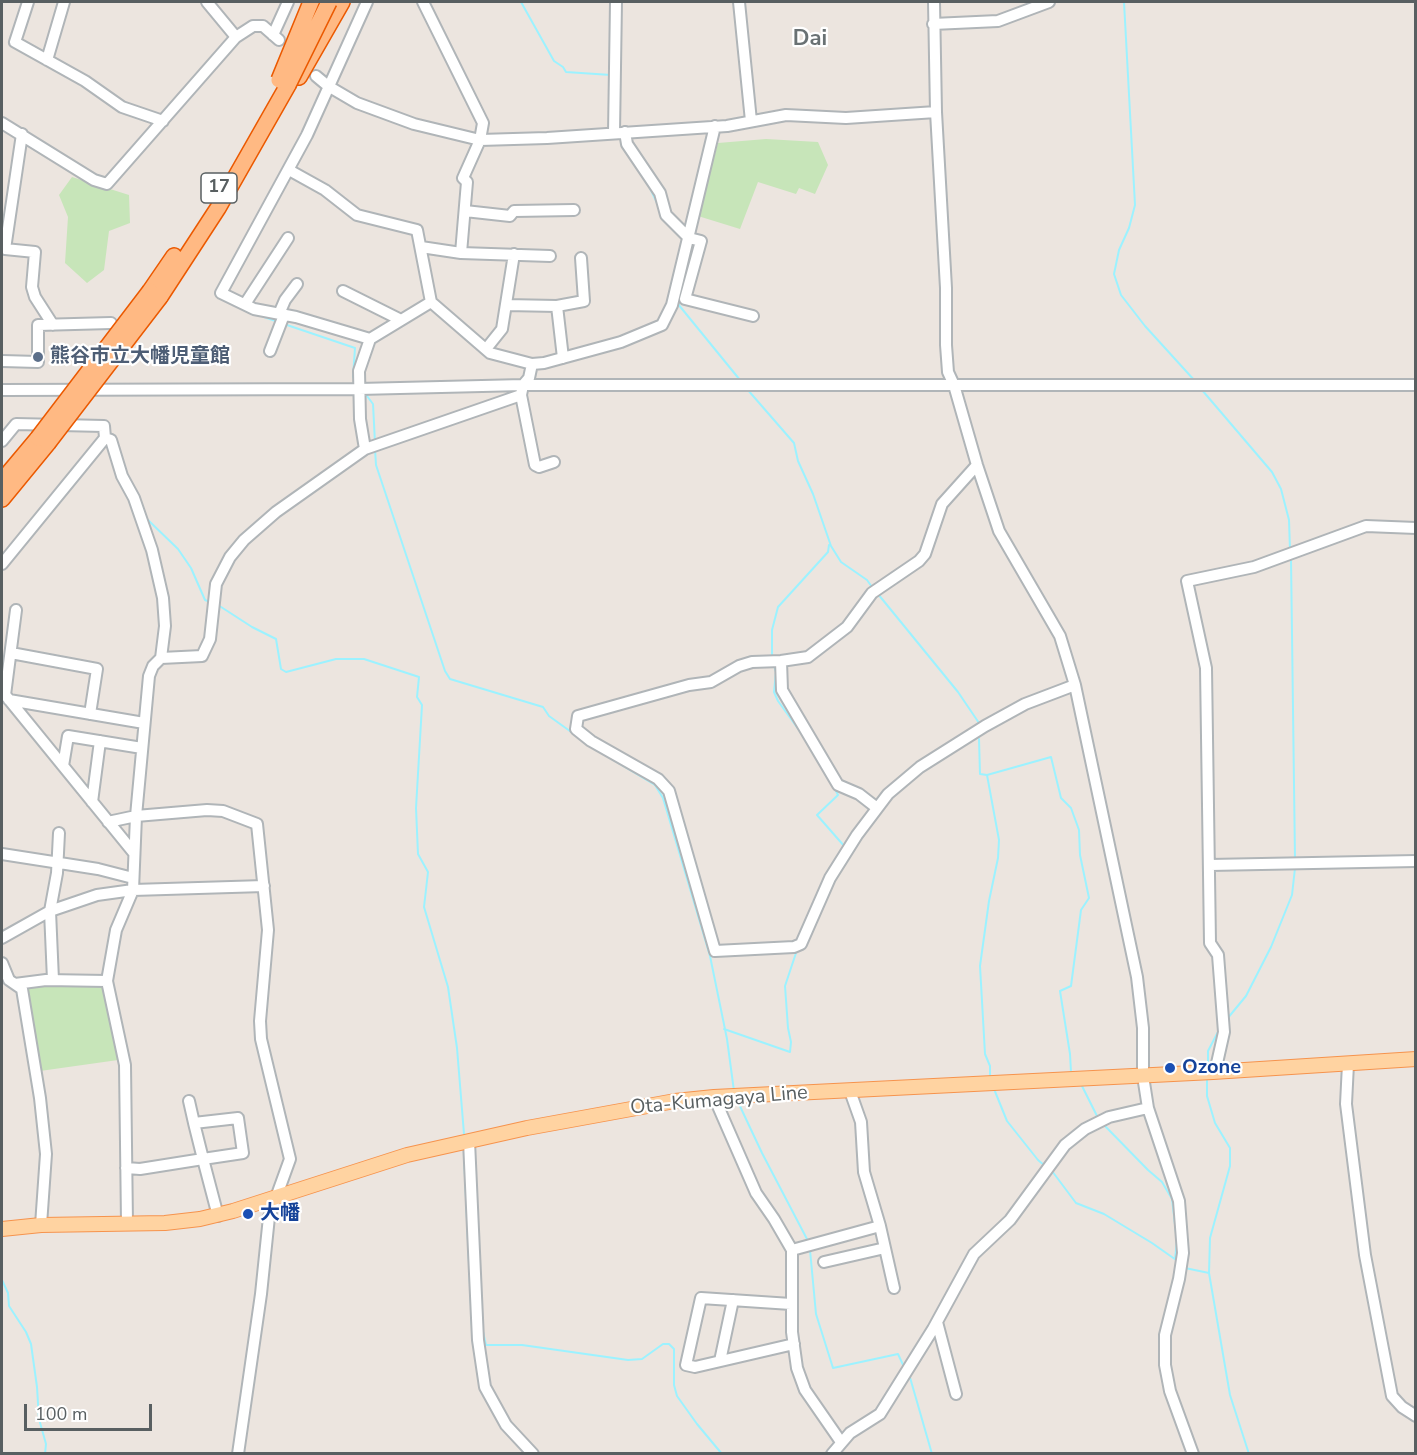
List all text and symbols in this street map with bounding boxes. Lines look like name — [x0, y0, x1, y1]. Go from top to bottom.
district label: Dai — [793, 27, 827, 53]
road number: 17 — [201, 173, 237, 203]
place label: 熊谷市立大幡児童館 — [50, 345, 230, 369]
marker: 熊谷市立大幡児童館 — [31, 350, 45, 364]
place label: Ozone — [1182, 1056, 1241, 1080]
marker: Ozone — [1163, 1061, 1177, 1075]
street label: Ota-Kumagaya Line — [629, 1081, 809, 1121]
place label: 大幡 — [260, 1202, 300, 1226]
marker: 大幡 — [241, 1207, 255, 1221]
scale bar — [27, 1392, 154, 1430]
text: 100 m — [35, 1402, 87, 1426]

